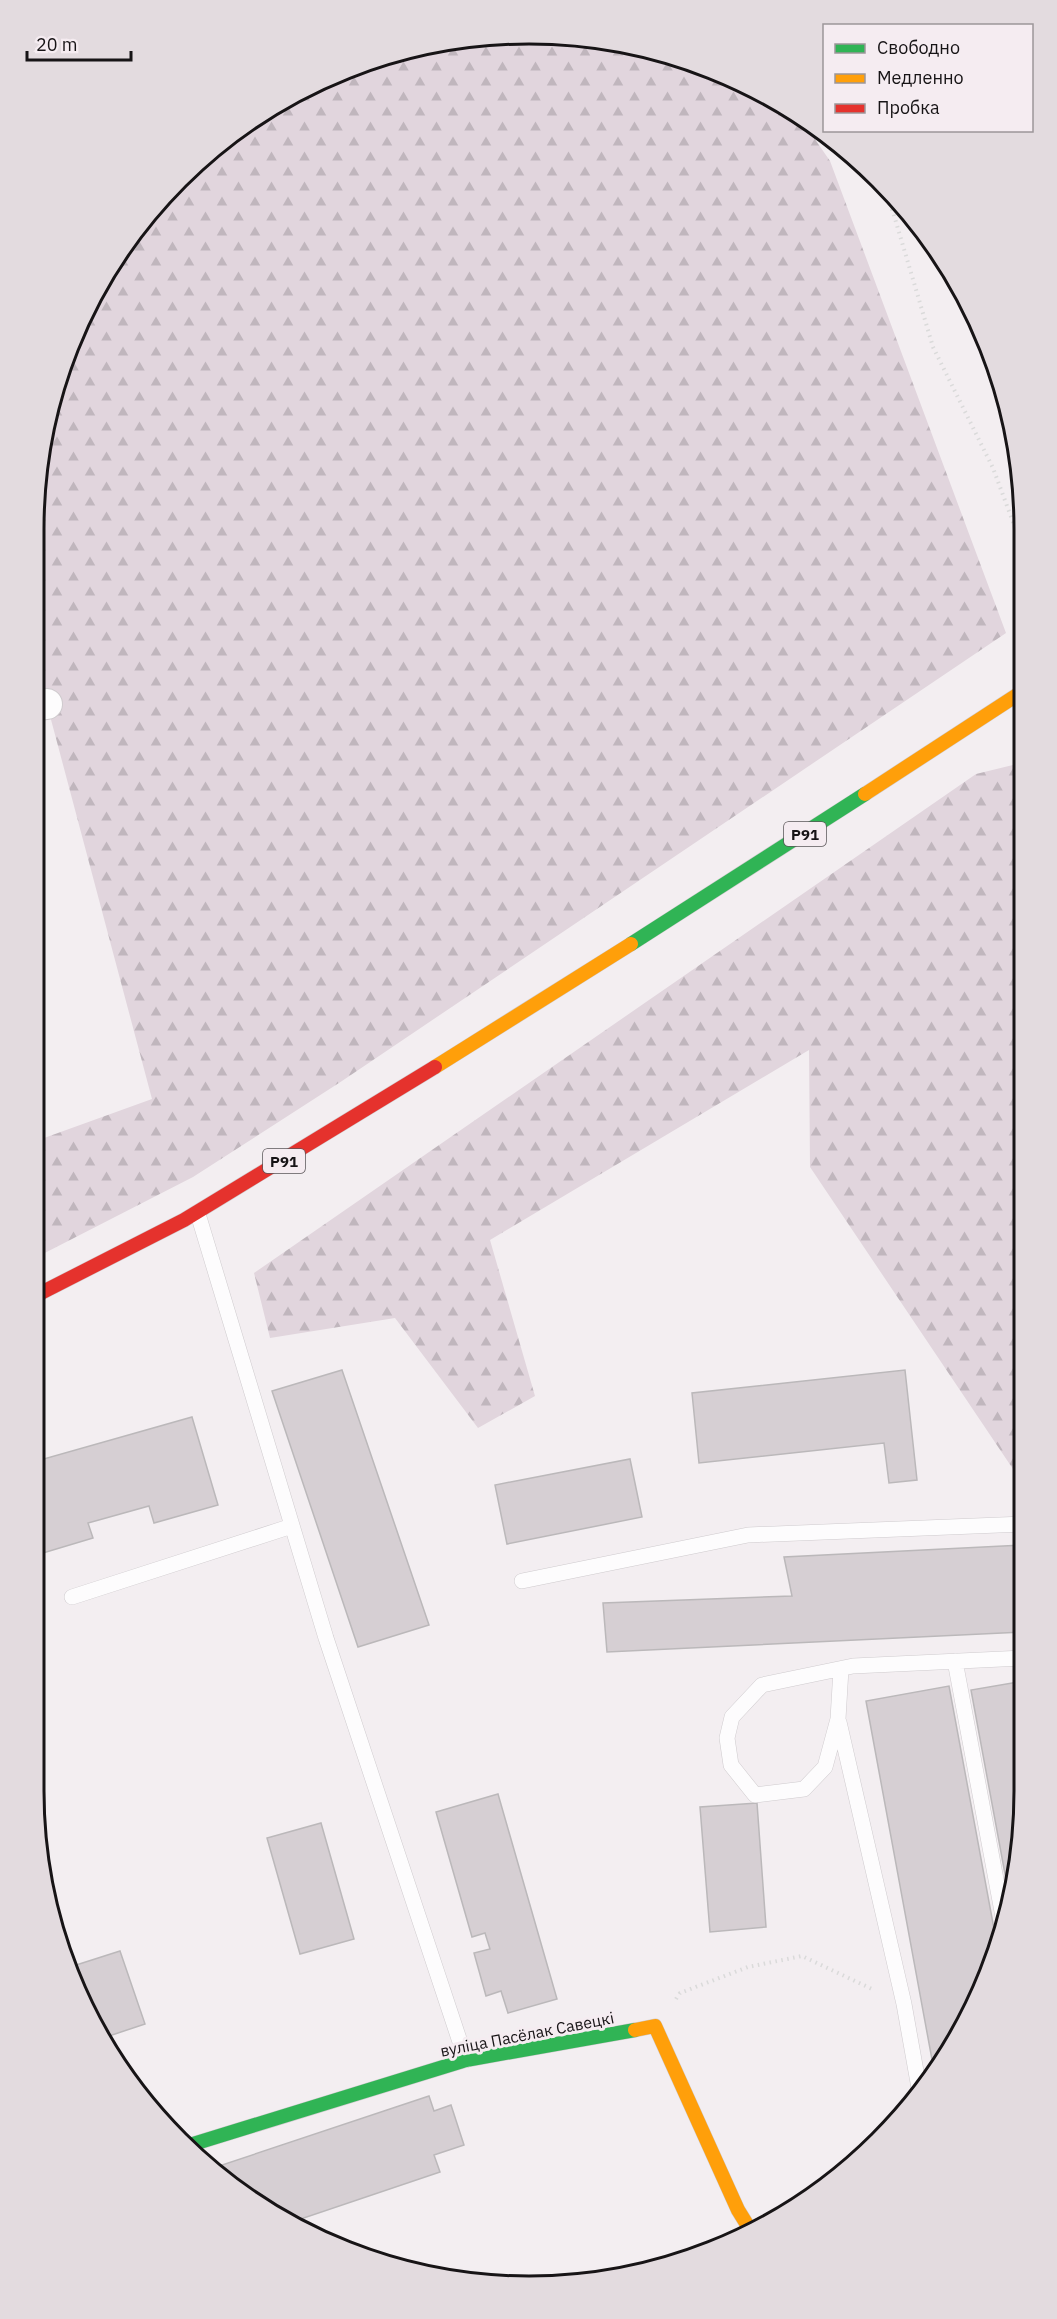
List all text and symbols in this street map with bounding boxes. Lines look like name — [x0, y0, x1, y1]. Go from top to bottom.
scale bar — [27, 24, 130, 62]
legend — [823, 24, 1033, 132]
text: 20 m — [36, 33, 78, 56]
text: Свободно — [877, 36, 960, 59]
text: Медленно — [877, 66, 964, 89]
text: Пробка — [877, 96, 940, 119]
road number: Р91 — [784, 822, 826, 846]
road number: Р91 — [263, 1149, 305, 1173]
street label: вуліца Пасёлак Савецкі — [438, 2007, 616, 2061]

